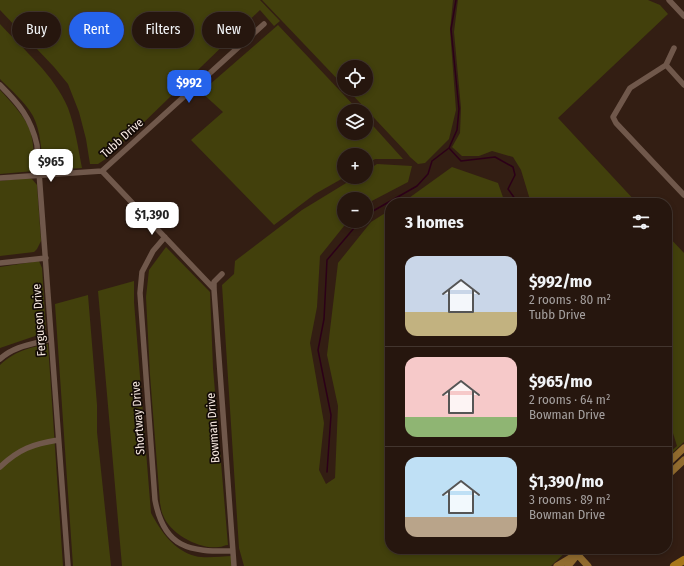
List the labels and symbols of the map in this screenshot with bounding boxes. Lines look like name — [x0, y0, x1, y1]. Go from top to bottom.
pin: $992 — [165, 70, 213, 104]
street label: Tubb Drive — [98, 115, 146, 161]
pin: $965 — [27, 149, 75, 183]
pin: $1,390 — [119, 202, 185, 236]
street label: Ferguson Drive — [29, 283, 49, 357]
street label: Shortway Drive — [128, 381, 148, 455]
street label: Bowman Drive — [204, 392, 222, 464]

